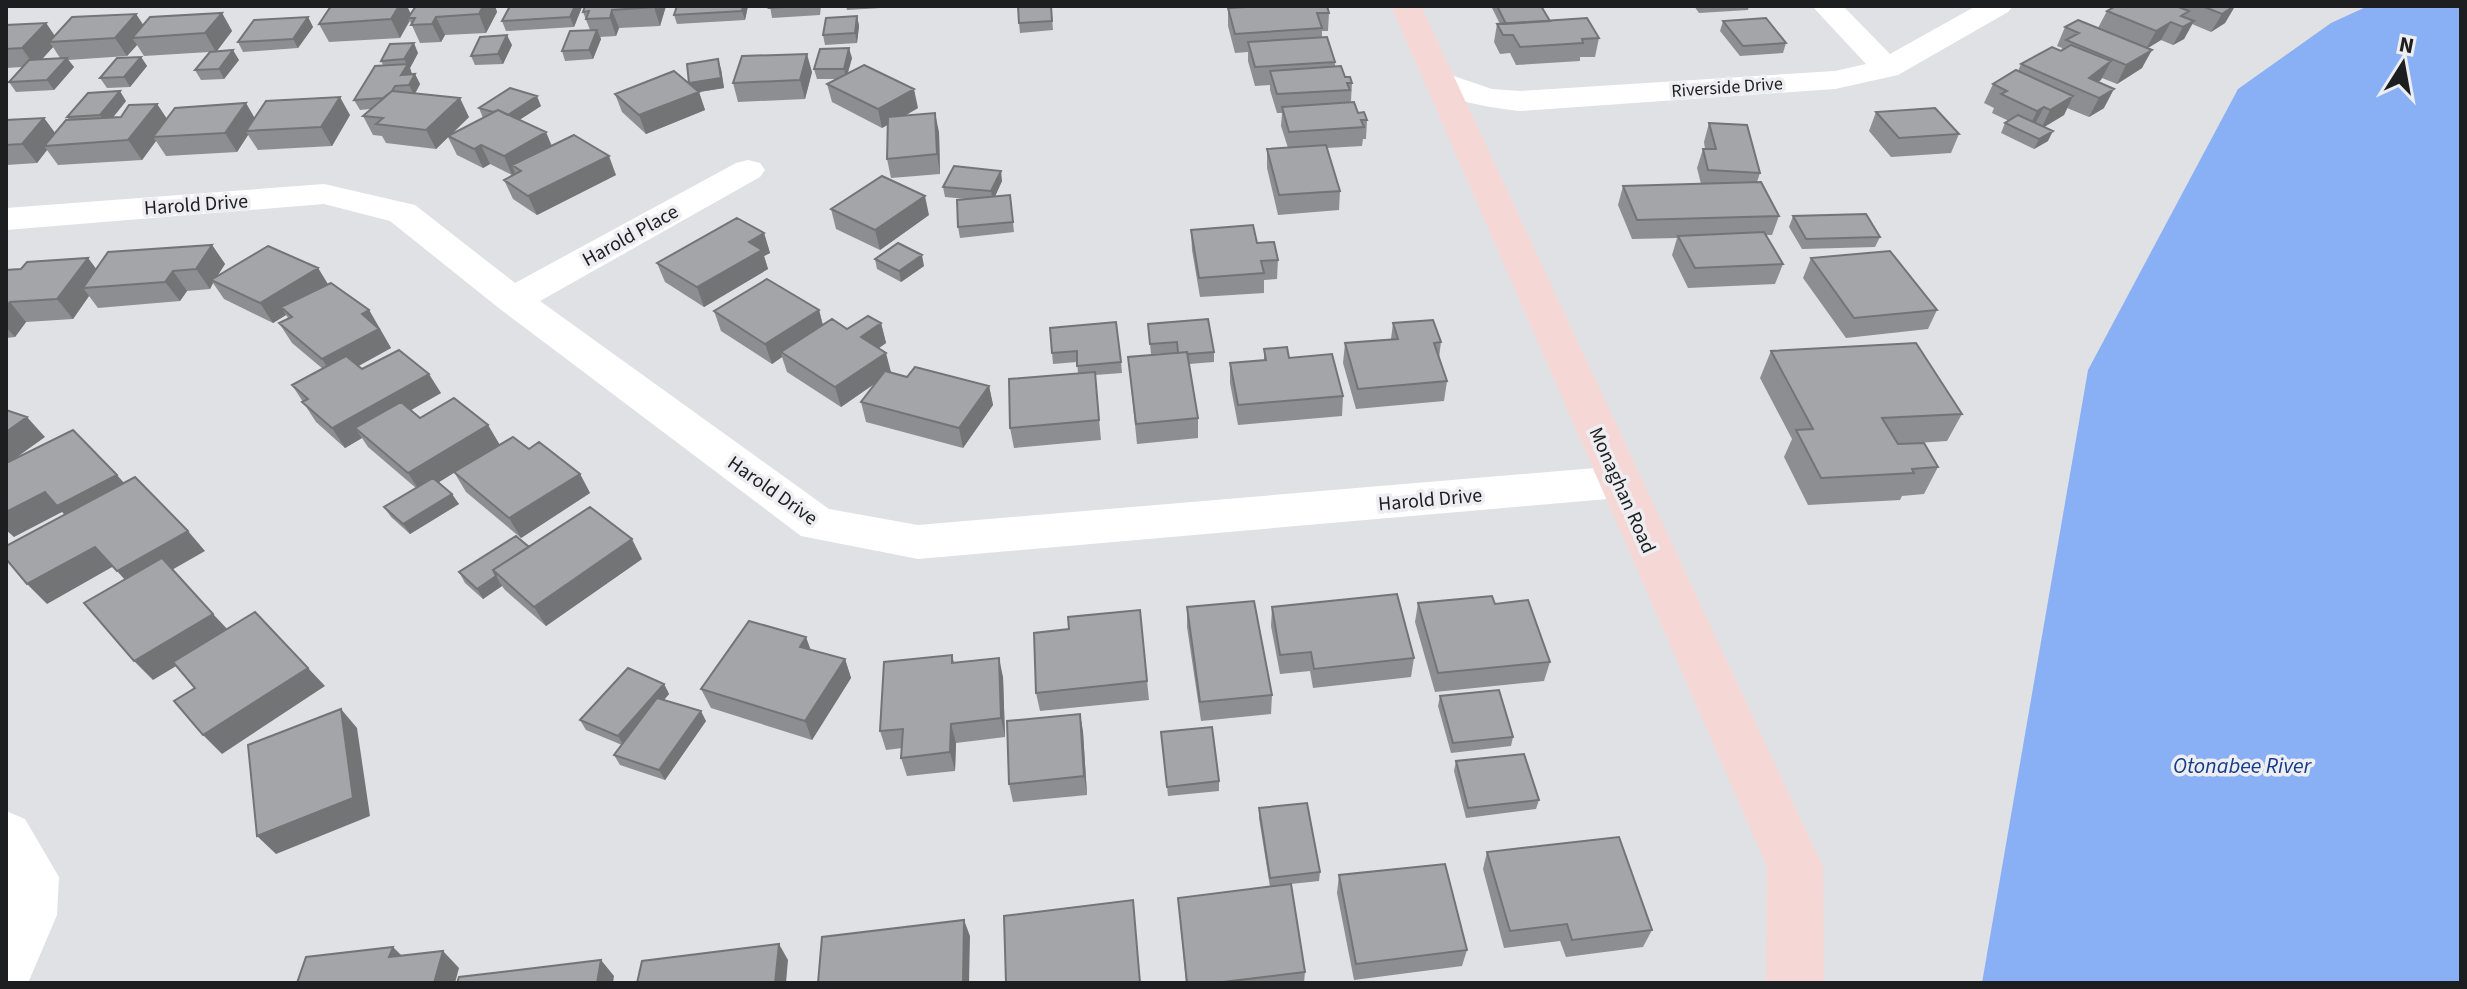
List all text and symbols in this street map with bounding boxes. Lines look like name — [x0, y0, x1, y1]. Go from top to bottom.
north arrow — [2363, 24, 2443, 104]
text: N — [2396, 28, 2417, 62]
street label: Riverside Drive — [1670, 71, 1784, 104]
street label: Harold Drive — [143, 187, 249, 223]
street label: Harold Place — [577, 198, 684, 274]
street label: Monaghan Road — [1582, 423, 1662, 558]
street label: Harold Drive — [722, 449, 823, 532]
street label: Harold Drive — [1377, 481, 1483, 518]
water label: Otonabee River — [2173, 750, 2312, 782]

